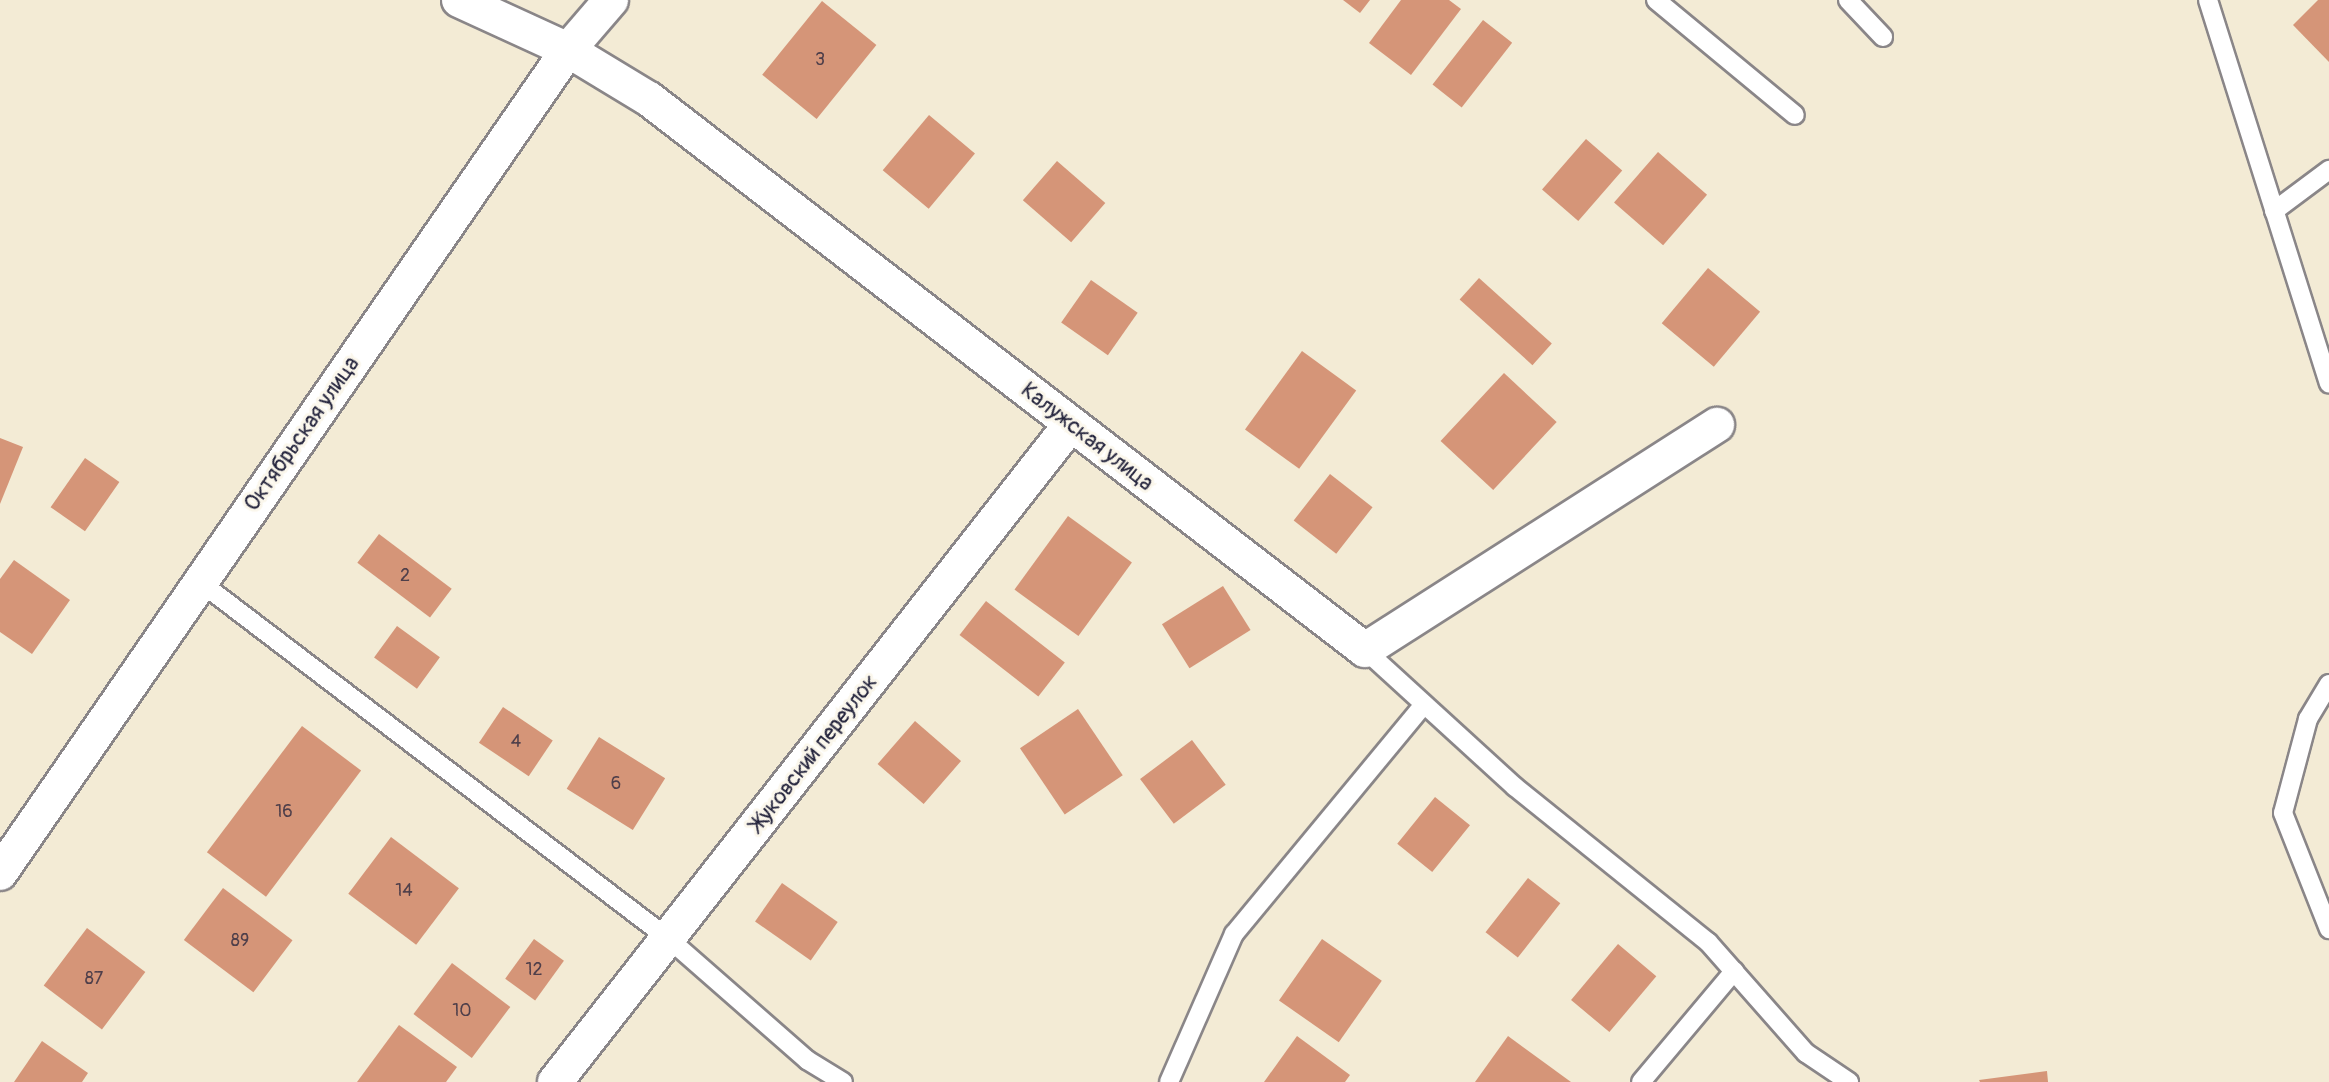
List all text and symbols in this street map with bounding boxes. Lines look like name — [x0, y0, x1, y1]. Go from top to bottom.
house number: 3 — [815, 49, 825, 71]
street label: Октябрьская улица — [239, 352, 365, 516]
street label: Калужская улица — [1016, 377, 1158, 497]
house number: 2 — [400, 565, 410, 587]
street label: Жуковский переулок — [745, 669, 883, 837]
house number: 4 — [511, 731, 521, 753]
house number: 6 — [611, 773, 621, 795]
house number: 16 — [275, 801, 293, 823]
house number: 14 — [395, 880, 413, 902]
house number: 89 — [231, 930, 249, 952]
house number: 12 — [525, 959, 543, 981]
house number: 87 — [85, 968, 103, 990]
house number: 10 — [452, 1000, 472, 1022]

